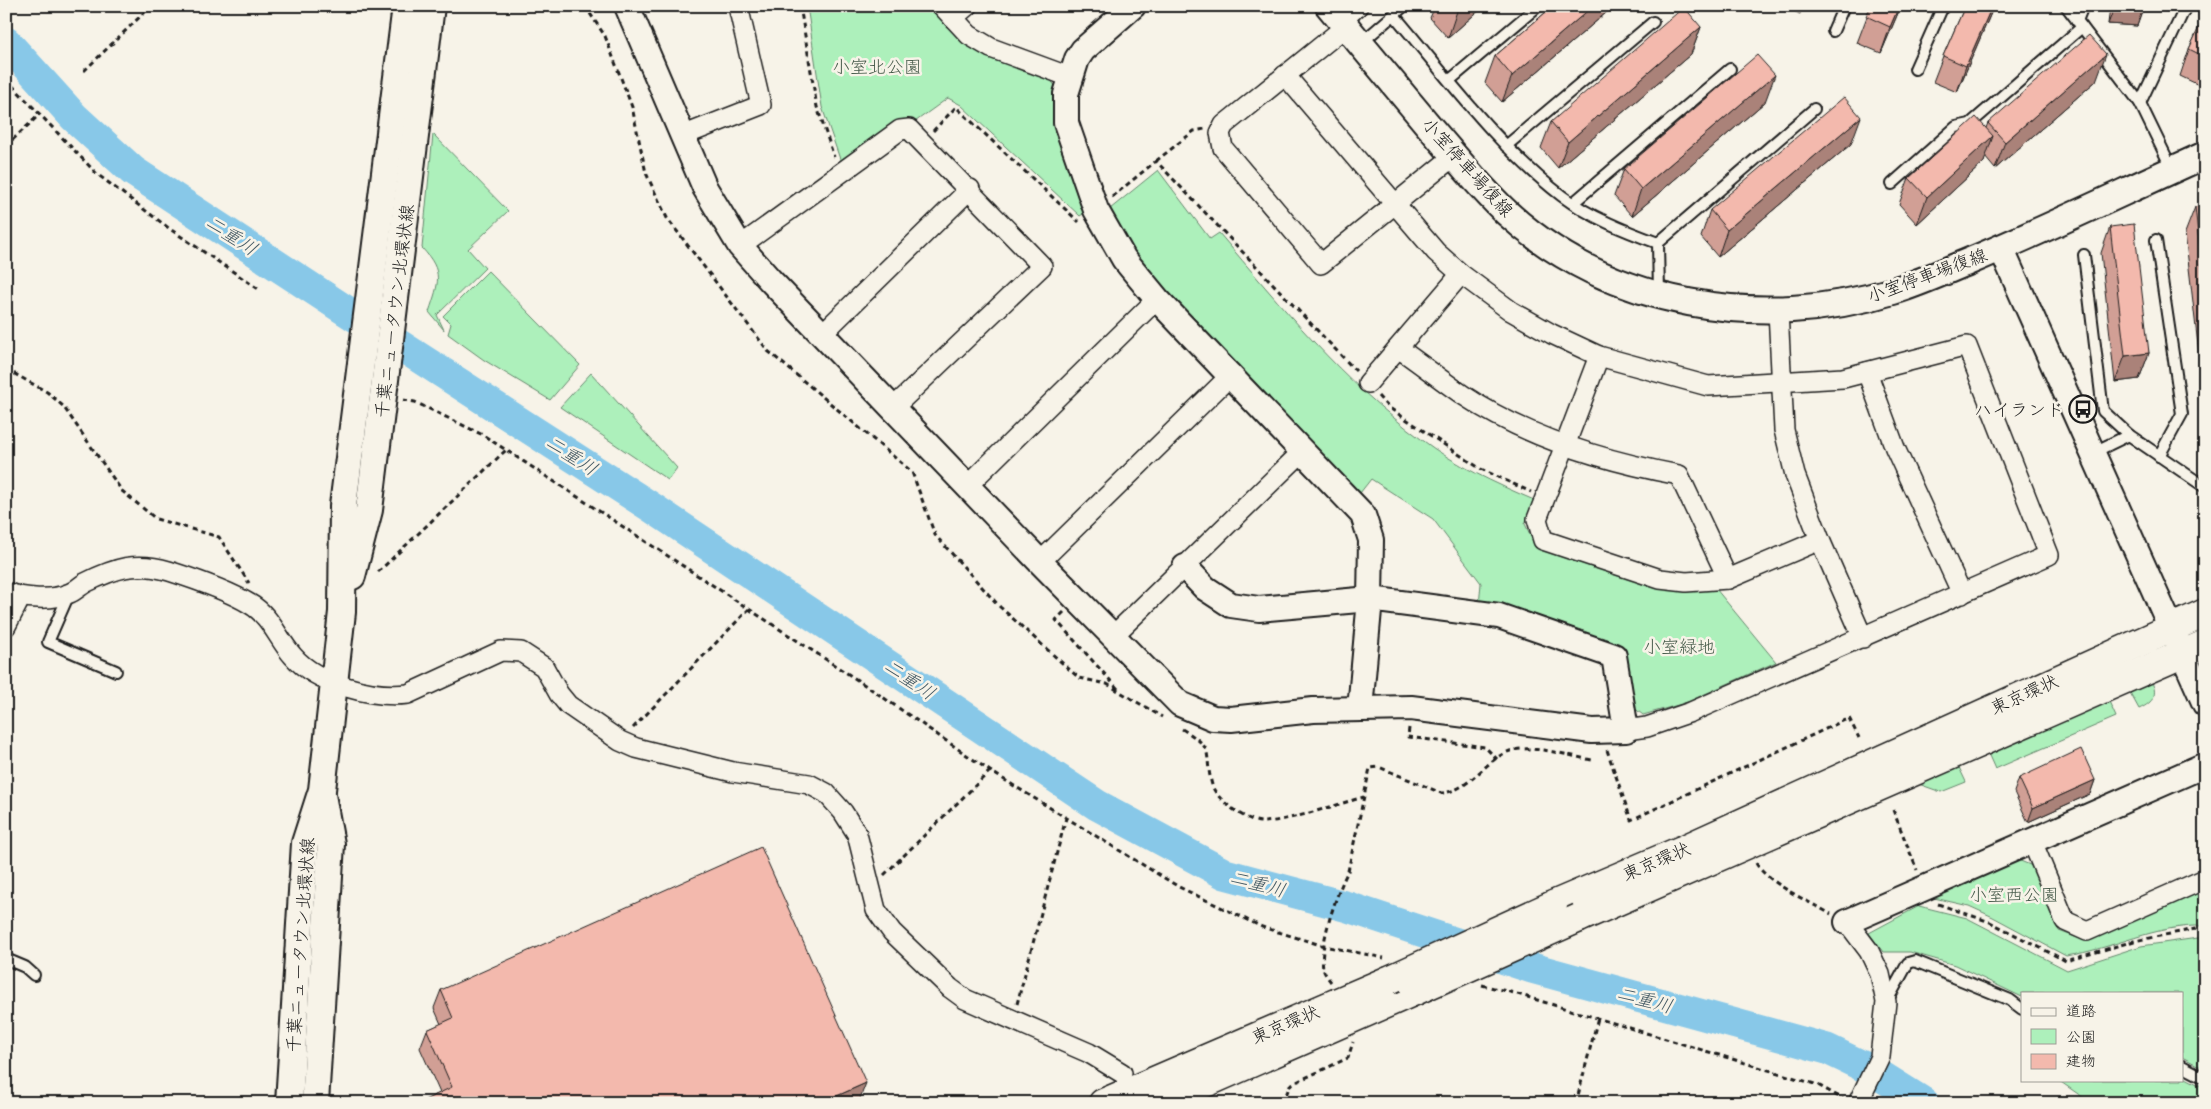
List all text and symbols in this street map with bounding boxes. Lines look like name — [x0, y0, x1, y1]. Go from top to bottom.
park label: 小室北公園 — [832, 55, 922, 78]
street label: 小室停車場復線 — [1417, 112, 1519, 222]
street label: 千葉ニュータウン北環状線 — [369, 203, 419, 419]
water label: 二重川 — [202, 209, 262, 261]
street label: 小室停車場復線 — [1864, 243, 1990, 307]
bus stop icon: ハイランド — [2068, 394, 2098, 424]
place label: ハイランド — [1974, 398, 2064, 421]
water label: 二重川 — [542, 429, 602, 481]
park label: 小室緑地 — [1643, 635, 1715, 658]
water label: 二重川 — [880, 653, 940, 705]
street label: 東京環状 — [1986, 669, 2062, 719]
street label: 東京環状 — [1618, 836, 1694, 886]
street label: 千葉ニュータウン北環状線 — [281, 837, 319, 1053]
water label: 二重川 — [1227, 864, 1289, 902]
park label: 小室西公園 — [1969, 883, 2059, 906]
water label: 二重川 — [1614, 980, 1676, 1018]
legend — [2021, 992, 2184, 1082]
street label: 東京環状 — [1247, 999, 1323, 1049]
text: 道路 — [2066, 1001, 2096, 1020]
text: 公園 — [2066, 1027, 2096, 1046]
text: 建物 — [2066, 1051, 2096, 1070]

